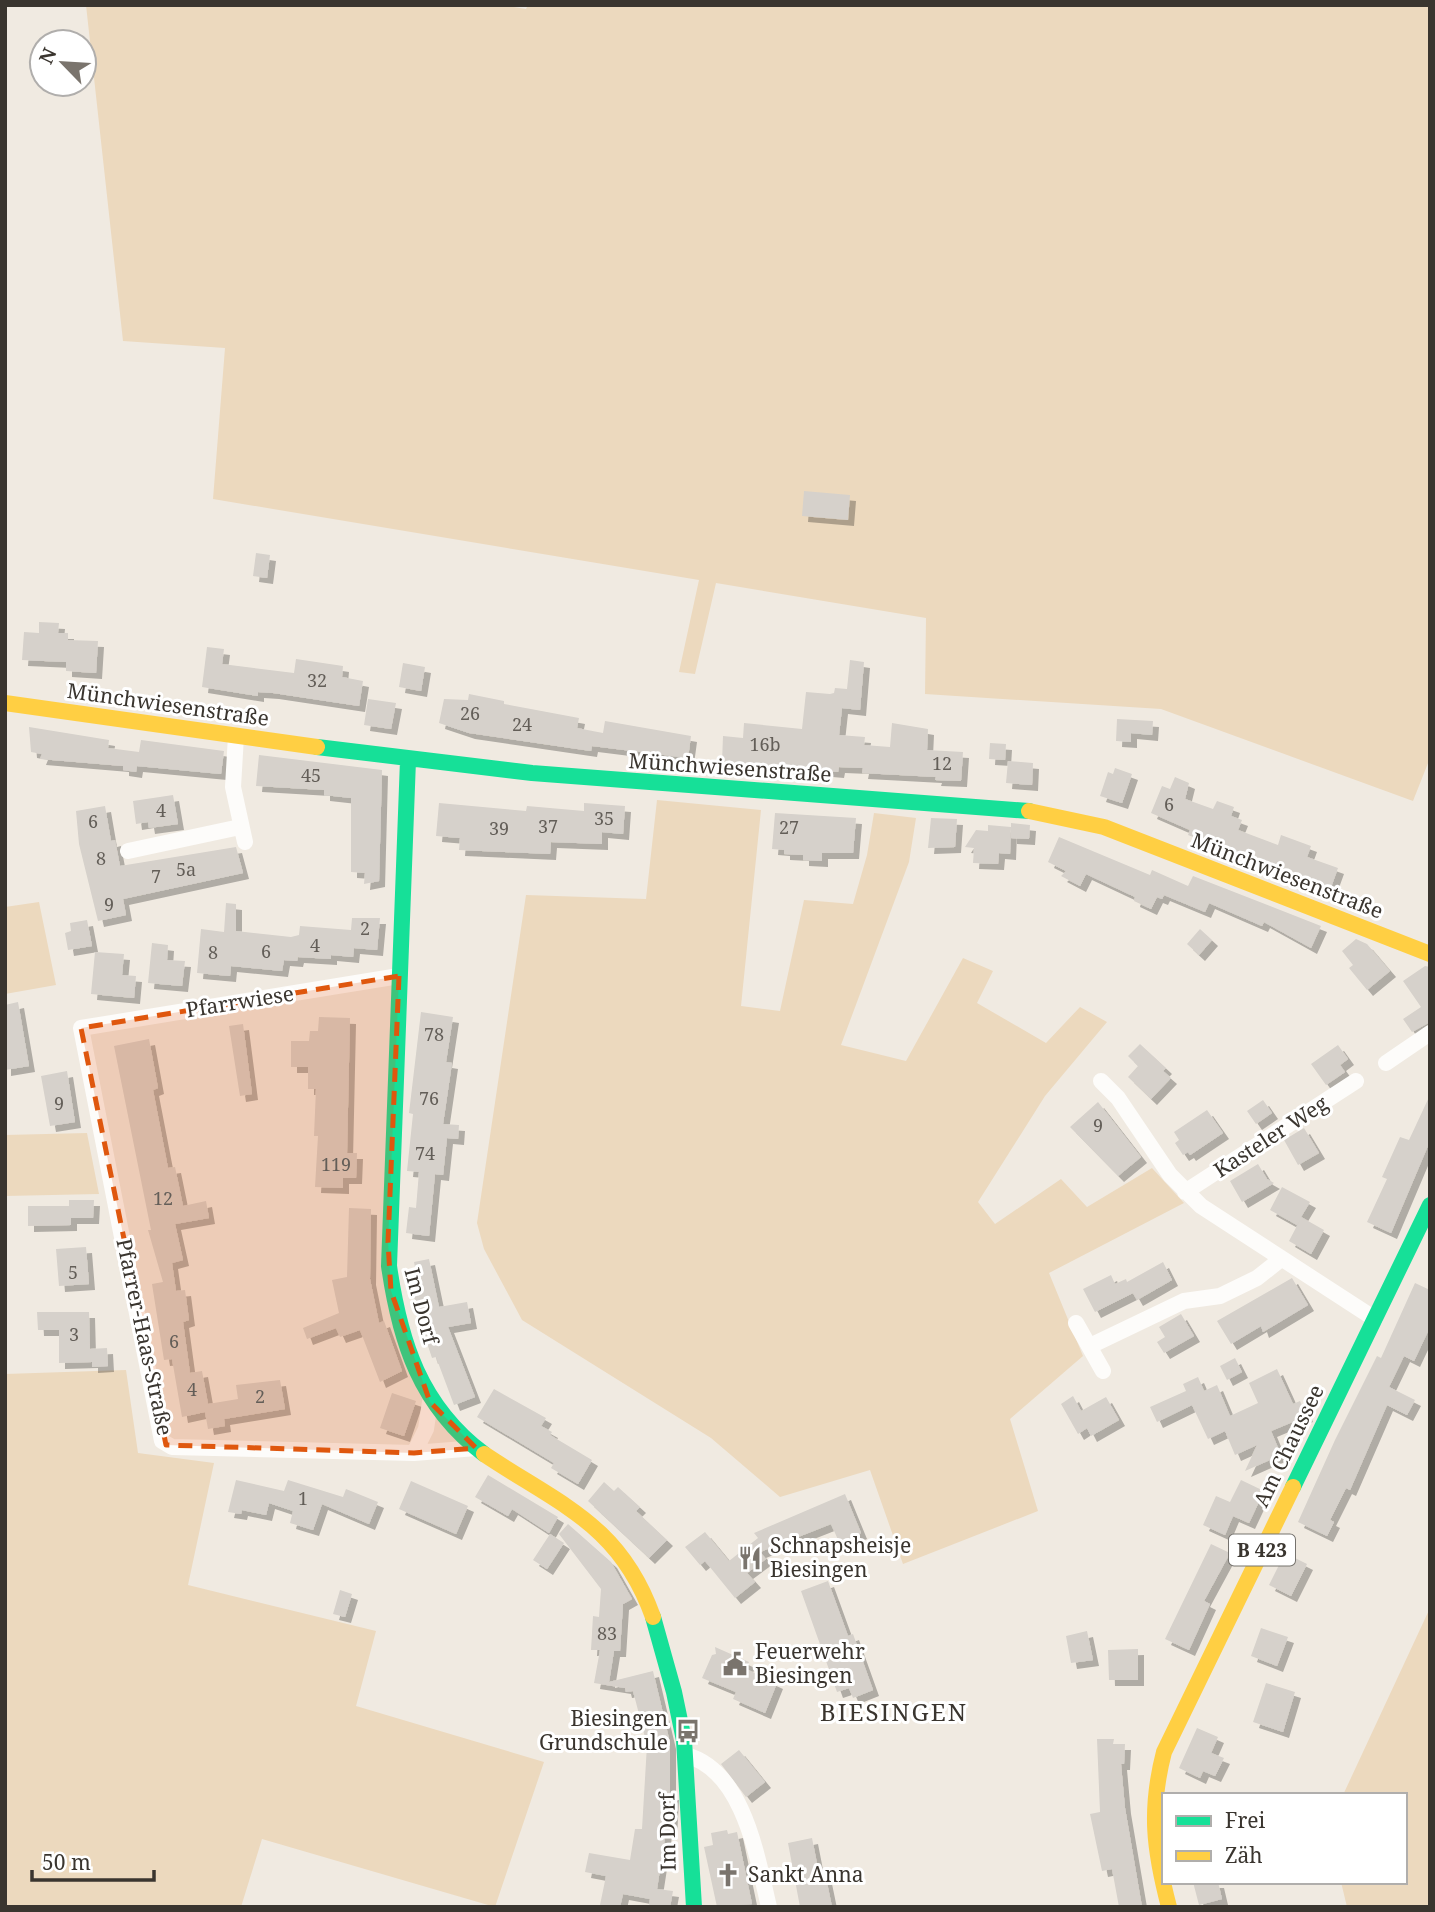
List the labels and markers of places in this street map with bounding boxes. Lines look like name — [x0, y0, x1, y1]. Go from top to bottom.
place label: Schnapsheisje Biesingen — [770, 1531, 911, 1583]
restaurant icon: Schnapsheisje Biesingen — [736, 1544, 764, 1572]
place label: Feuerwehr Biesingen — [755, 1637, 865, 1689]
public building icon: Feuerwehr Biesingen — [721, 1650, 749, 1678]
place label: Biesingen Grundschule — [539, 1704, 668, 1756]
bus stop icon: Biesingen Grundschule — [674, 1717, 702, 1745]
place label: Sankt Anna — [748, 1860, 864, 1888]
church icon: Sankt Anna — [714, 1861, 742, 1889]

